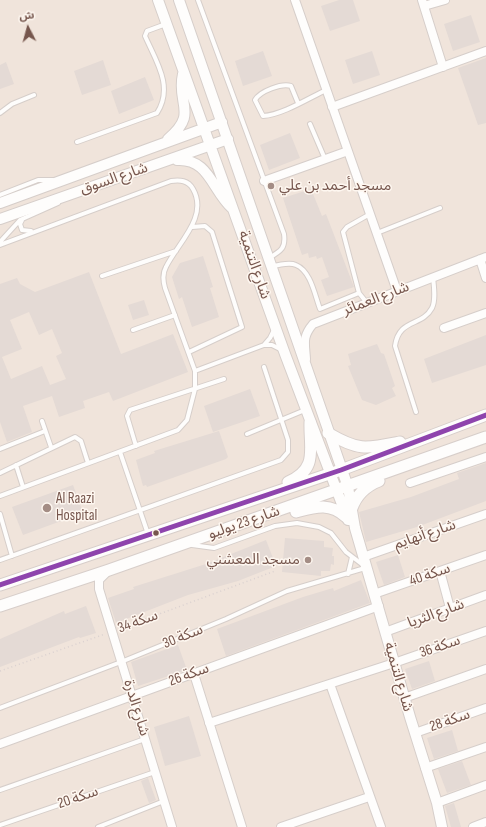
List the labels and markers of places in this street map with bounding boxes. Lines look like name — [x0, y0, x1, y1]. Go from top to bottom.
place label: مسجد أحمد بن علي — [279, 177, 391, 195]
marker: مسجد أحمد بن علي — [266, 181, 276, 191]
place label: Al Raazi Hospital — [56, 490, 97, 525]
marker: Al Raazi Hospital — [41, 502, 53, 514]
unlabelled marker — [151, 528, 161, 538]
place label: مسجد المعشني — [207, 551, 300, 569]
marker: مسجد المعشني — [303, 555, 313, 565]

